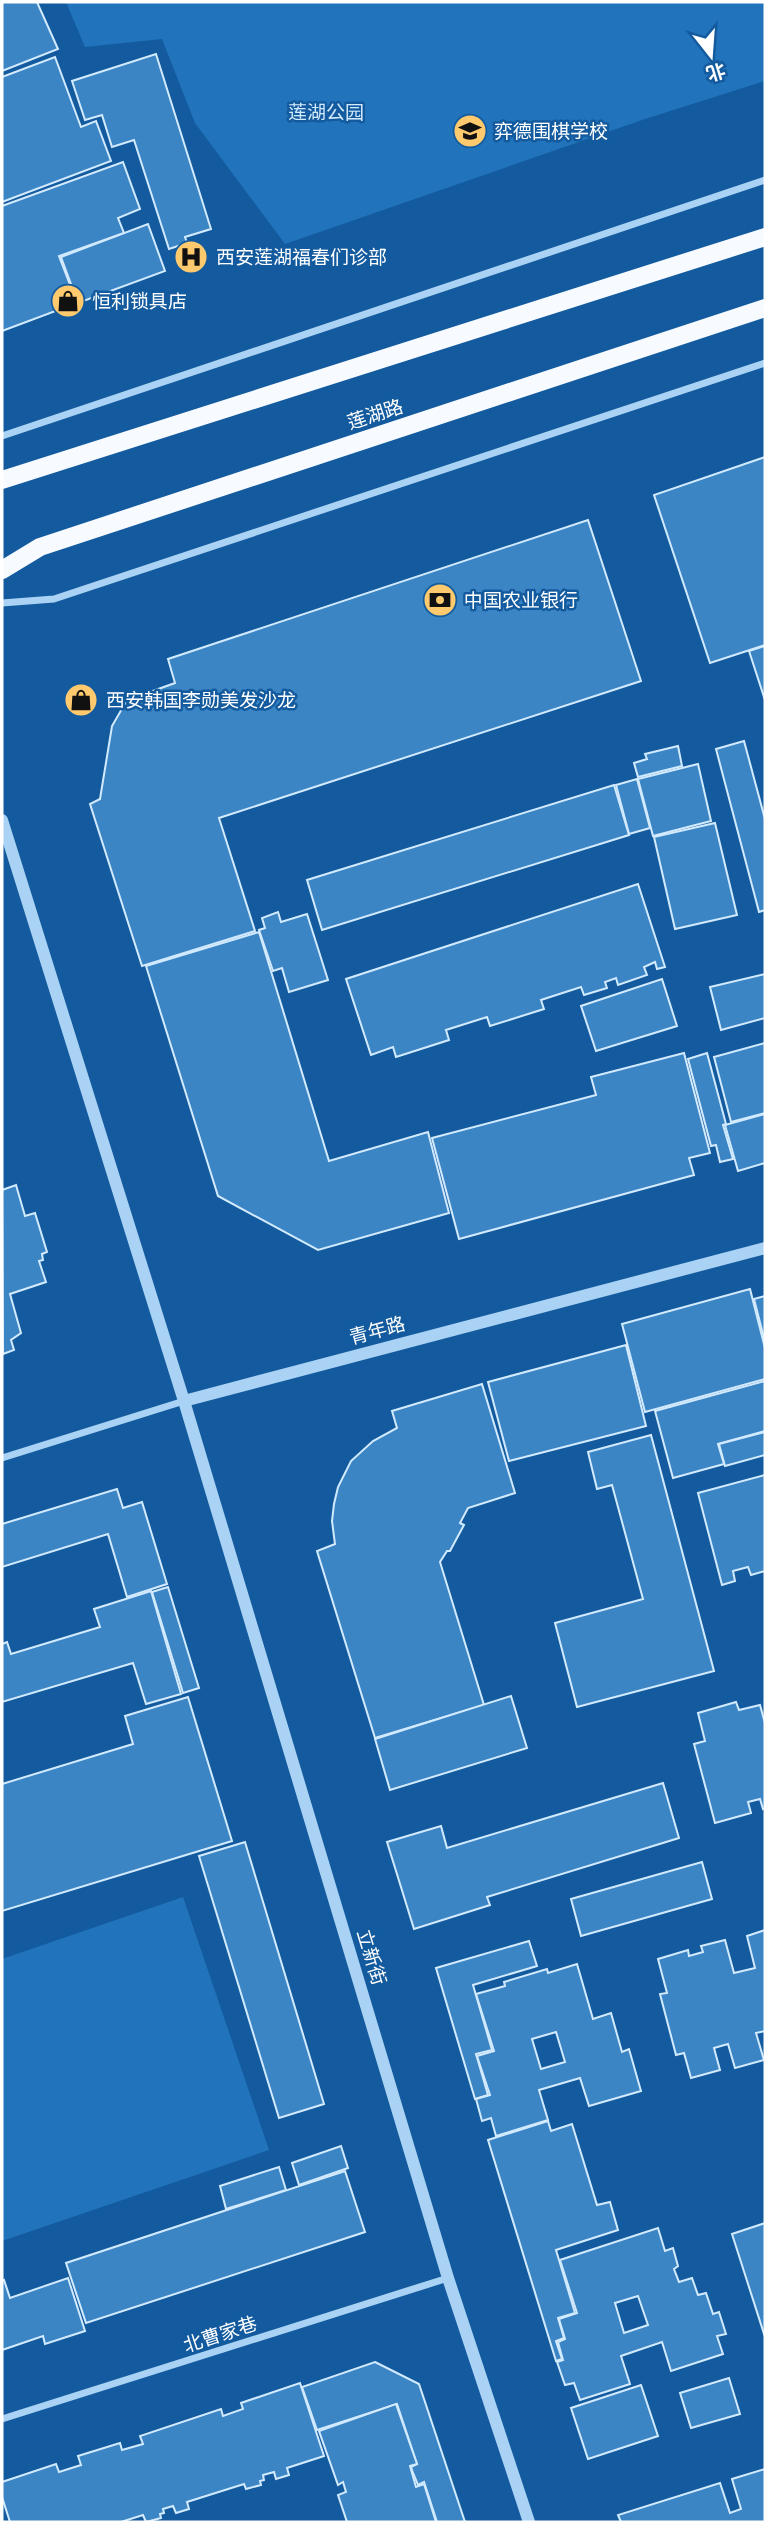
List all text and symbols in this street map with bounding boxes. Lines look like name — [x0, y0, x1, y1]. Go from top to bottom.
north arrow — [676, 21, 746, 91]
text: 北 — [703, 57, 729, 87]
park label: 莲湖公园 — [288, 99, 364, 125]
school or university icon: 弈德围棋学校 — [451, 112, 489, 150]
place label: 弈德围棋学校 — [494, 118, 608, 144]
hospital icon: 西安莲湖福春们诊部 — [172, 238, 210, 276]
place label: 西安莲湖福春们诊部 — [216, 244, 387, 270]
shop icon: 恒利锁具店 — [49, 282, 87, 320]
place label: 恒利锁具店 — [92, 288, 187, 314]
street label: 莲湖路 — [344, 393, 406, 435]
bank icon: 中国农业银行 — [421, 581, 459, 619]
place label: 中国农业银行 — [464, 587, 578, 613]
shop icon: 西安韩国李勋美发沙龙 — [62, 681, 100, 719]
place label: 西安韩国李勋美发沙龙 — [106, 687, 296, 713]
street label: 青年路 — [346, 1310, 408, 1350]
street label: 立新街 — [351, 1926, 393, 1988]
street label: 北曹家巷 — [180, 2310, 260, 2358]

